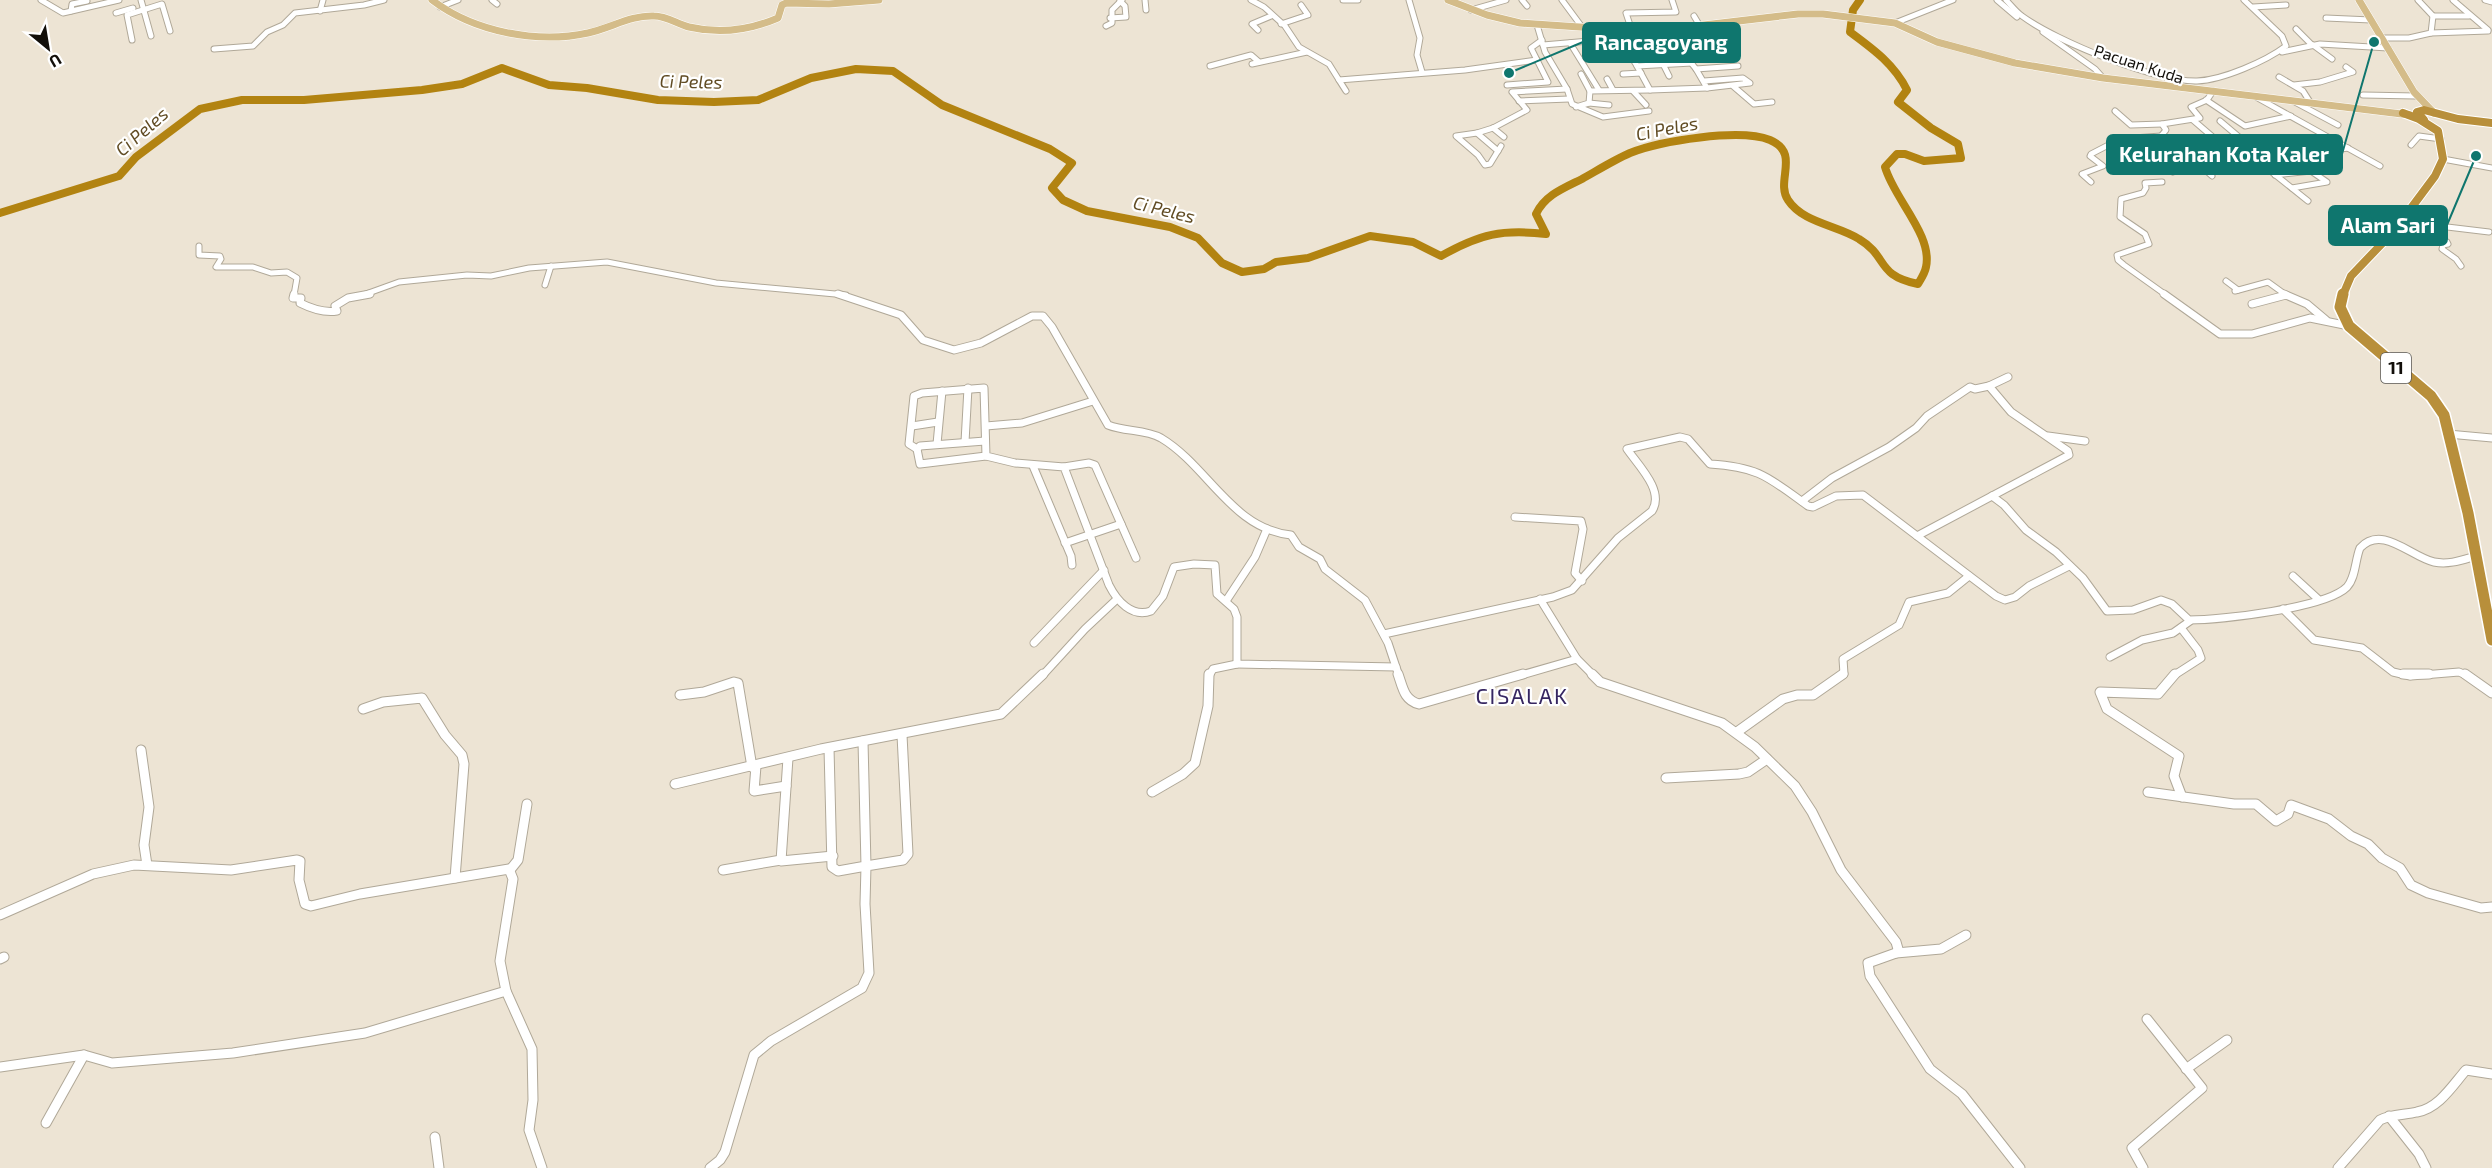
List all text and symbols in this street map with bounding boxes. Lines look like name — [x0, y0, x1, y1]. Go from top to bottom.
north arrow — [18, 18, 78, 78]
callout: Rancagoyang — [1583, 23, 1740, 62]
text: Rancagoyang — [1594, 29, 1728, 55]
street label: Pacuan Kuda — [2092, 40, 2186, 87]
text: U — [46, 50, 65, 72]
water label: Ci Peles — [659, 69, 723, 93]
water label: Ci Peles — [110, 102, 172, 160]
water label: Ci Peles — [1634, 111, 1700, 145]
callout: Kelurahan Kota Kaler — [2107, 135, 2342, 174]
text: Kelurahan Kota Kaler — [2119, 141, 2329, 166]
water label: Ci Peles — [1131, 191, 1197, 227]
callout: Alam Sari — [2329, 206, 2447, 245]
text: Alam Sari — [2341, 212, 2435, 237]
road number: 11 — [2381, 353, 2411, 383]
district label: CISALAK — [1476, 682, 1568, 708]

